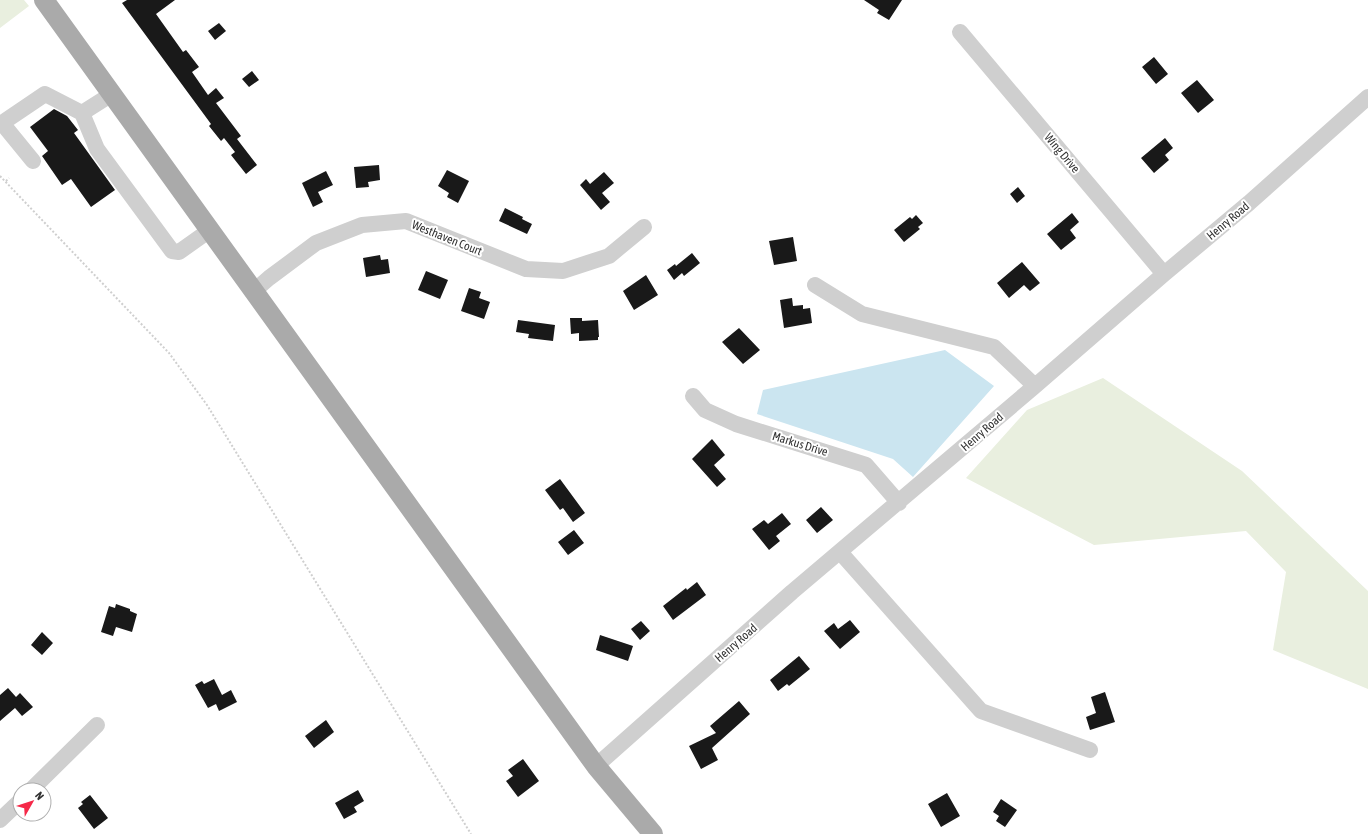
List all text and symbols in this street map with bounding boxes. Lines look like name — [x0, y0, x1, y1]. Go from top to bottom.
street label: Wing Drive — [1041, 130, 1083, 176]
street label: Henry Road — [1204, 199, 1252, 243]
street label: Westhaven Court — [410, 218, 485, 259]
street label: Henry Road — [958, 410, 1006, 454]
street label: Markus Drive — [770, 429, 830, 459]
street label: Henry Road — [712, 621, 760, 665]
north arrow — [12, 782, 52, 822]
text: N — [33, 789, 46, 802]

